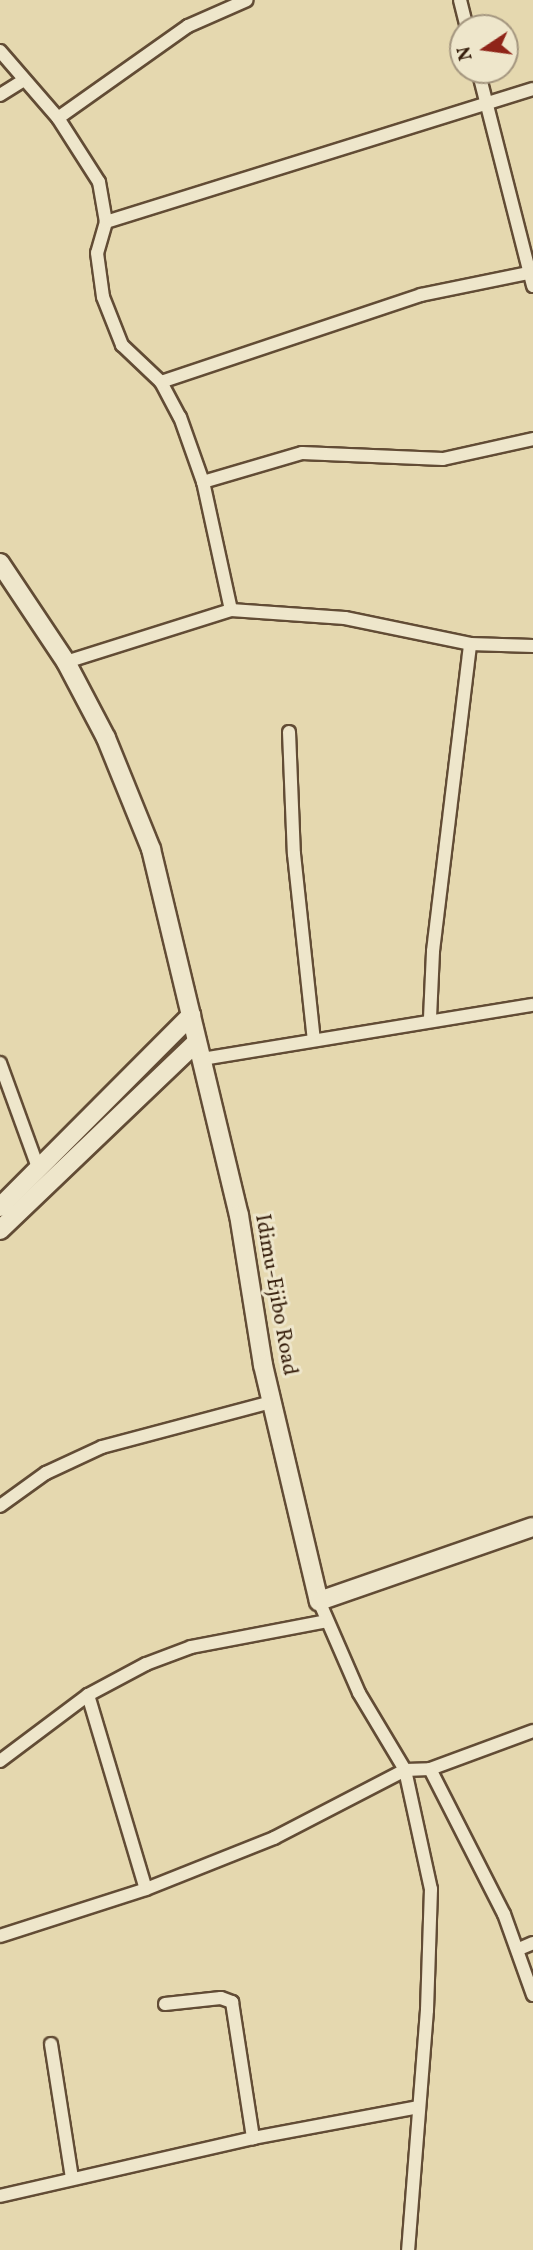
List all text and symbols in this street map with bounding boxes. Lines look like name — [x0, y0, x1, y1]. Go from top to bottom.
north arrow — [449, 14, 519, 84]
text: N — [451, 44, 480, 63]
street label: Idimu-Ejibo Road — [248, 1212, 302, 1378]

